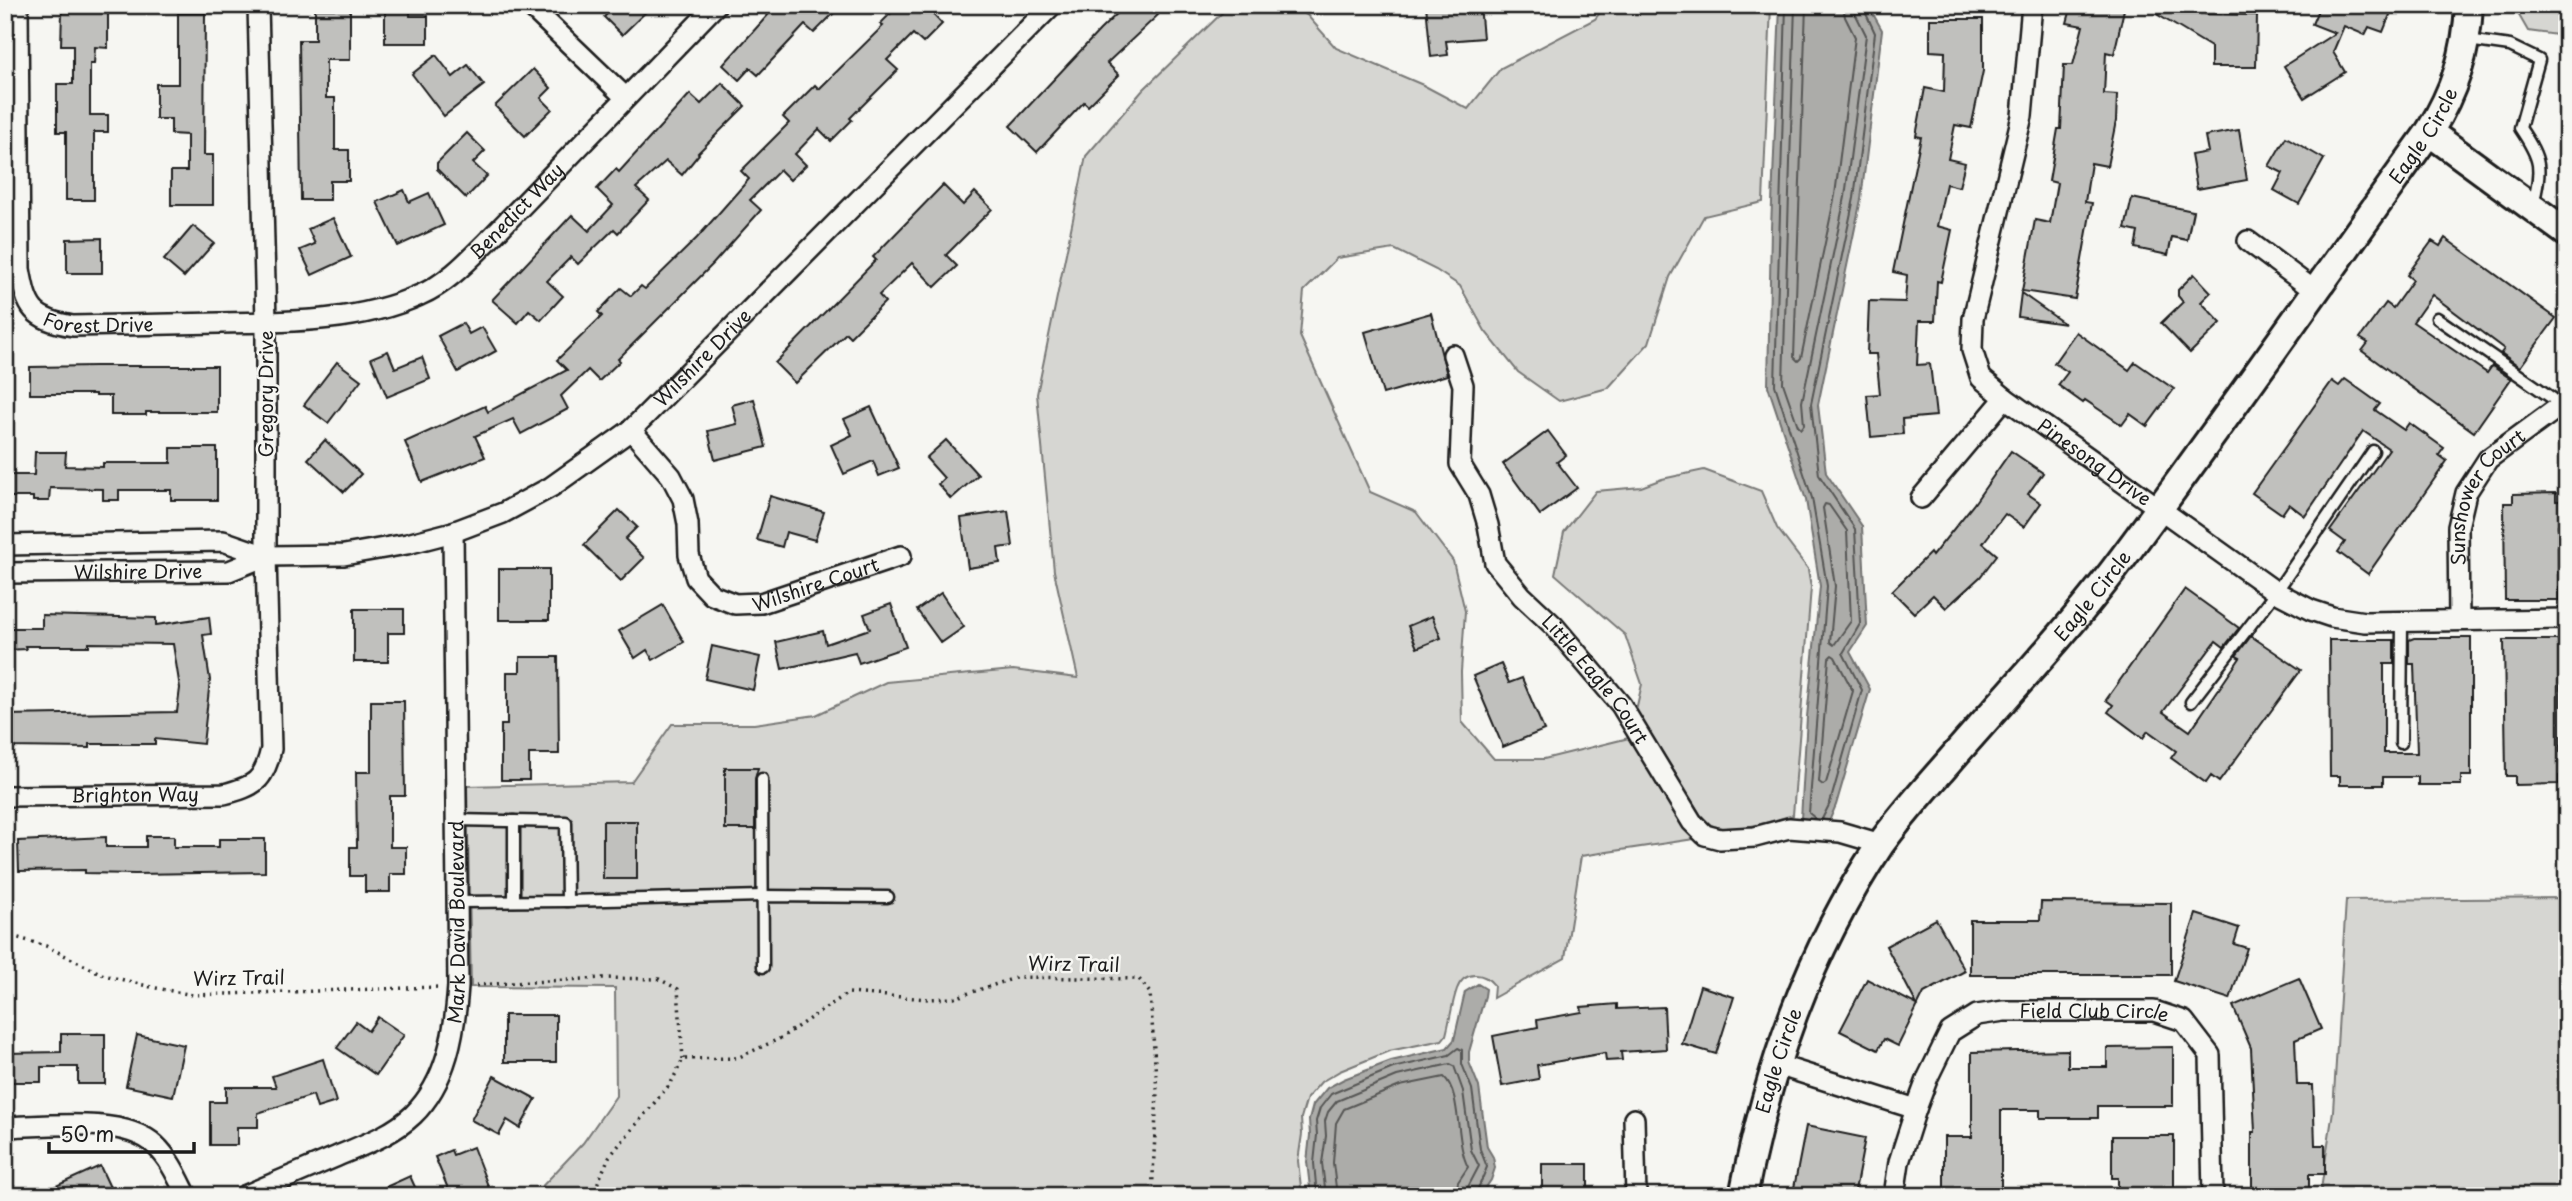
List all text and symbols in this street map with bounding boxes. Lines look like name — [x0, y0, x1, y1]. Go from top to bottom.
street label: Eagle Circle — [2381, 83, 2463, 189]
street label: Benedict Way — [462, 156, 570, 265]
street label: Wilshire Drive — [647, 302, 757, 413]
street label: Forest Drive — [39, 304, 154, 339]
street label: Gregory Drive — [251, 330, 279, 458]
street label: Pinesong Drive — [2032, 411, 2158, 512]
street label: Sunshower Court — [2443, 421, 2531, 566]
street label: Eagle Circle — [2047, 544, 2137, 647]
street label: Wilshire Court — [748, 549, 882, 618]
street label: Wilshire Drive — [74, 556, 202, 585]
street label: Little Eagle Court — [1536, 607, 1656, 749]
street label: Brighton Way — [71, 779, 199, 808]
street label: Mark David Boulevard — [439, 820, 471, 1025]
street label: Wirz Trail — [1028, 948, 1120, 978]
street label: Wirz Trail — [193, 962, 285, 992]
street label: Field Club Circle — [2019, 996, 2174, 1028]
street label: Eagle Circle — [1748, 1003, 1808, 1116]
scale bar — [49, 1110, 194, 1154]
text: 50 m — [60, 1117, 114, 1149]

